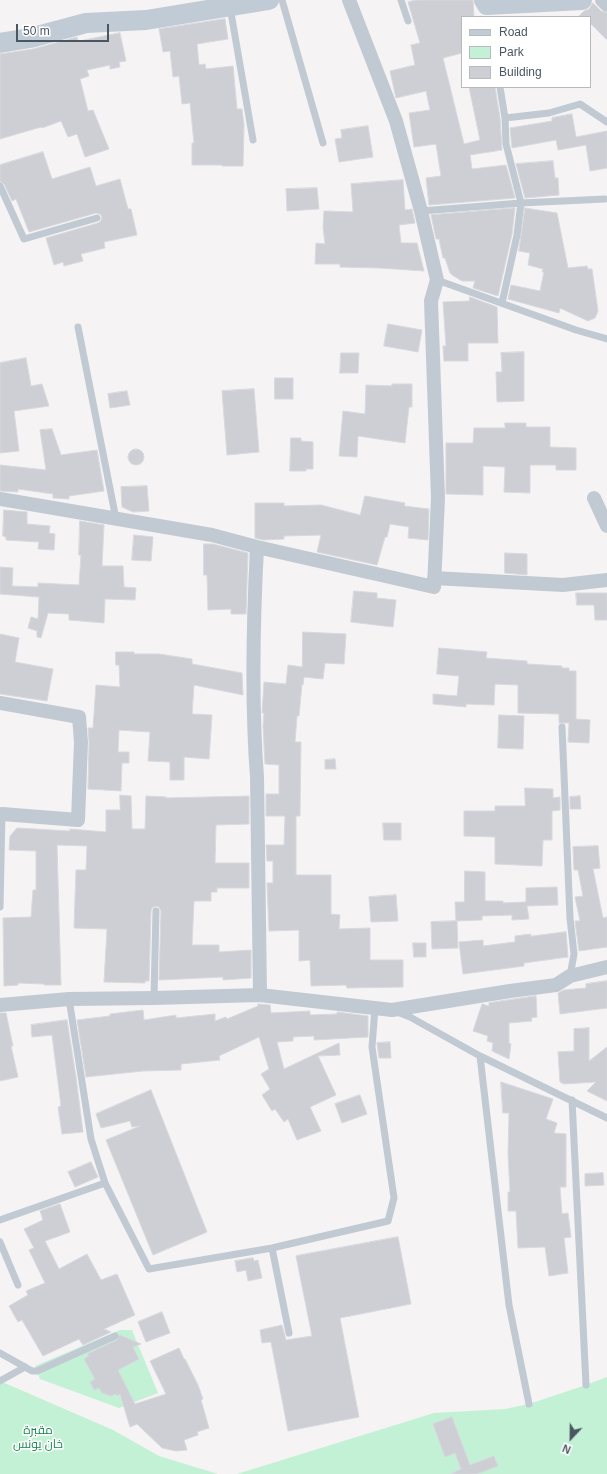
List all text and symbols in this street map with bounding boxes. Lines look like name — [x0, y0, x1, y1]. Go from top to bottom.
scale bar — [18, 16, 111, 42]
legend — [461, 16, 591, 88]
text: 50 m — [23, 24, 50, 38]
text: Road — [499, 25, 528, 39]
text: Park — [499, 45, 524, 59]
text: Building — [499, 65, 542, 79]
north arrow — [551, 1418, 591, 1458]
park label: مقبرة خان يونس — [13, 1424, 63, 1452]
text: N — [561, 1442, 572, 1456]

